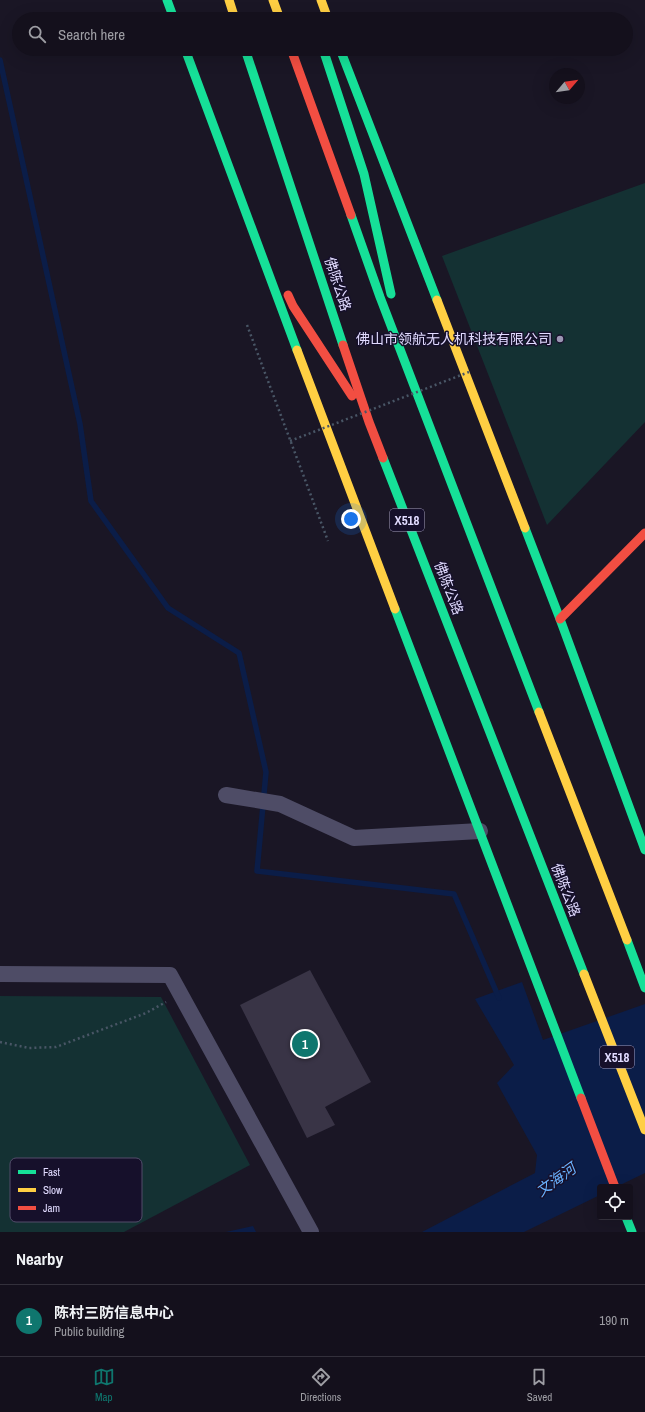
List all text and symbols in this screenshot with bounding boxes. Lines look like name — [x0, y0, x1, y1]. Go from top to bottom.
search box — [12, 12, 633, 56]
icon: search — [26, 23, 48, 45]
text: Search here — [58, 24, 125, 45]
north arrow — [549, 68, 585, 104]
street label: 佛陈公路 — [321, 255, 355, 313]
place label: 佛山市领航无人机科技有限公司 — [356, 330, 552, 348]
marker: 佛山市领航无人机科技有限公司 — [555, 334, 565, 344]
your location — [341, 509, 361, 529]
road number: X518 — [390, 509, 424, 531]
street label: 佛陈公路 — [431, 559, 467, 617]
street label: 佛陈公路 — [548, 861, 584, 919]
pin: 1 — [292, 1029, 318, 1059]
road number: X518 — [600, 1046, 634, 1068]
water label: 文海河 — [531, 1156, 583, 1201]
legend — [10, 1158, 142, 1222]
text: Fast — [43, 1165, 61, 1179]
text: Slow — [43, 1183, 63, 1197]
map controls — [597, 1184, 633, 1220]
button: locate — [597, 1184, 633, 1220]
text: Jam — [43, 1201, 60, 1215]
text: Nearby — [16, 1247, 63, 1270]
text: 陈村三防信息中心 — [54, 1302, 174, 1323]
text: 1 — [26, 1312, 32, 1329]
text: 190 m — [599, 1312, 629, 1329]
text: Public building — [54, 1323, 125, 1340]
tab: Map — [93, 1366, 115, 1404]
tab: Directions — [300, 1366, 341, 1404]
tab: Saved — [527, 1366, 552, 1404]

